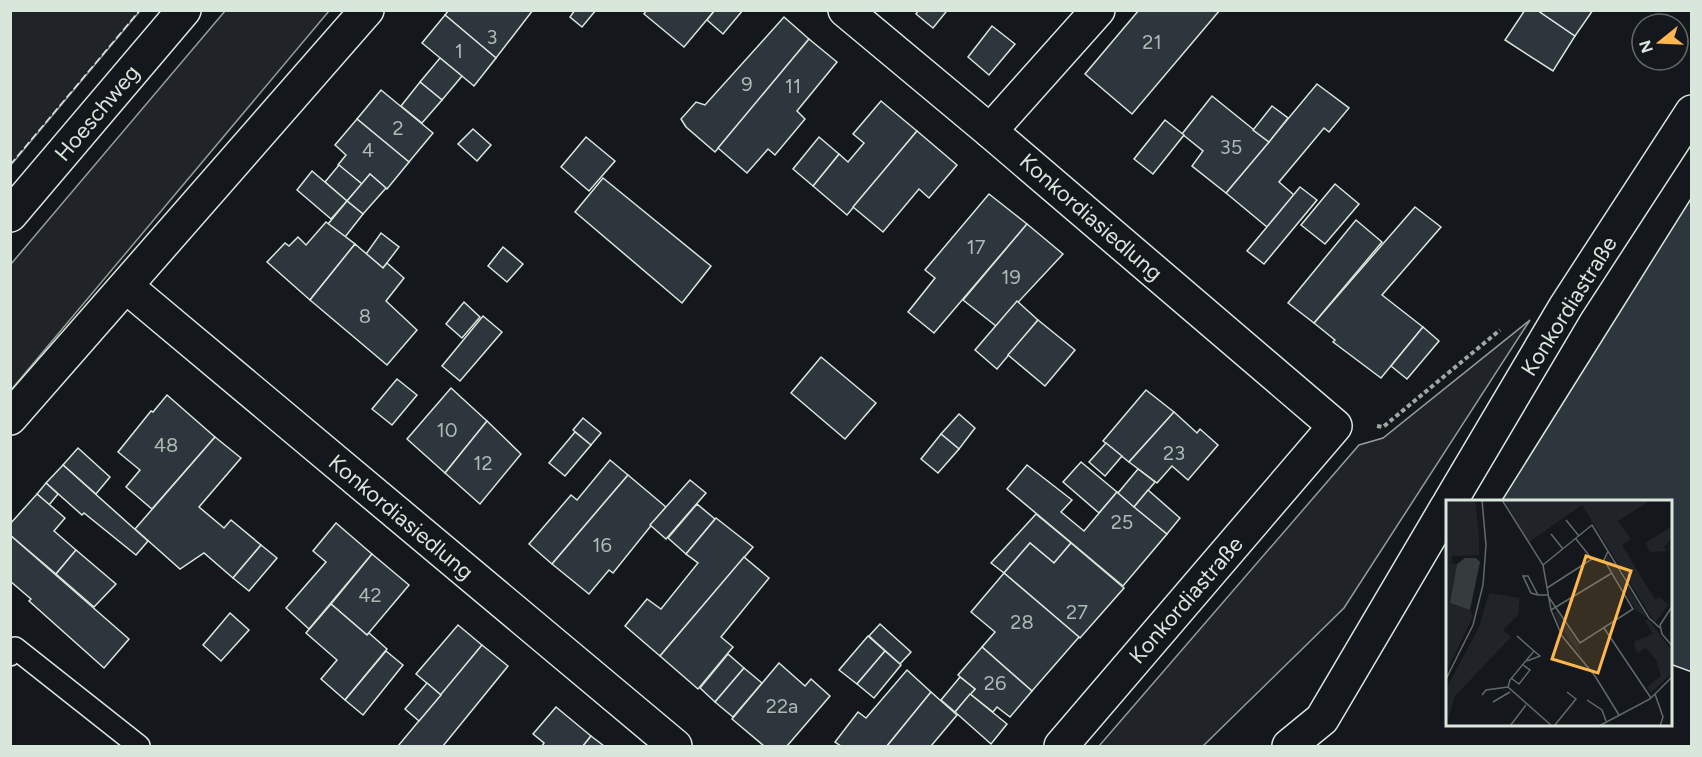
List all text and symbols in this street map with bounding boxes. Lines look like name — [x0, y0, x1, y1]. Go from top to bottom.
north arrow — [1630, 12, 1690, 72]
house number: 3 — [487, 25, 497, 49]
house number: 21 — [1142, 30, 1162, 54]
text: N — [1635, 38, 1657, 55]
house number: 1 — [455, 39, 463, 63]
street label: Hoeschweg — [49, 59, 145, 167]
house number: 9 — [741, 72, 753, 96]
house number: 11 — [785, 74, 801, 98]
house number: 2 — [392, 116, 404, 140]
house number: 35 — [1220, 135, 1242, 159]
house number: 4 — [362, 138, 374, 162]
street label: Konkordiasiedlung — [1014, 148, 1168, 286]
street label: Konkordiastraße — [1515, 231, 1623, 381]
house number: 17 — [967, 235, 986, 259]
house number: 19 — [1001, 265, 1021, 289]
house number: 8 — [359, 304, 371, 328]
house number: 10 — [436, 418, 458, 442]
house number: 48 — [154, 433, 178, 457]
house number: 23 — [1163, 441, 1185, 465]
street label: Konkordiasiedlung — [323, 449, 479, 585]
house number: 12 — [473, 451, 493, 475]
inset map — [1446, 500, 1672, 727]
house number: 25 — [1111, 510, 1133, 534]
street label: Konkordiastraße — [1123, 531, 1249, 669]
house number: 16 — [592, 533, 612, 557]
house number: 42 — [358, 583, 382, 607]
house number: 27 — [1066, 600, 1088, 624]
house number: 28 — [1010, 610, 1034, 634]
house number: 26 — [984, 671, 1006, 695]
house number: 22a — [766, 694, 798, 718]

